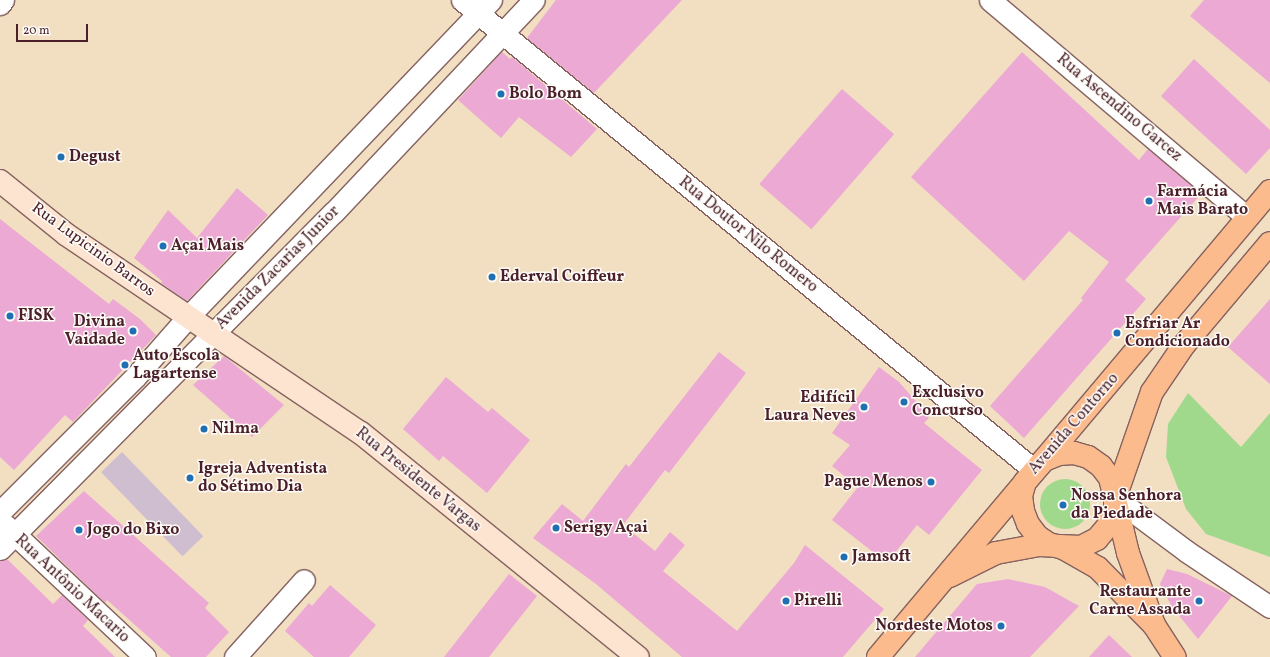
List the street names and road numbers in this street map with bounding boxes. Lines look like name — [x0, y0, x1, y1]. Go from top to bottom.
street label: Rua Ascendino Garcez — [1052, 50, 1186, 166]
street label: Rua Doutor Nilo Romero — [675, 173, 821, 297]
street label: Rua Lupicinio Barros — [28, 199, 158, 301]
street label: Avenida Zacarias Junior — [212, 202, 344, 334]
street label: Avenida Contorno — [1025, 369, 1123, 479]
street label: Rua Presidente Vargas — [351, 423, 485, 537]
street label: Rua Antônio Macario — [11, 531, 133, 647]

